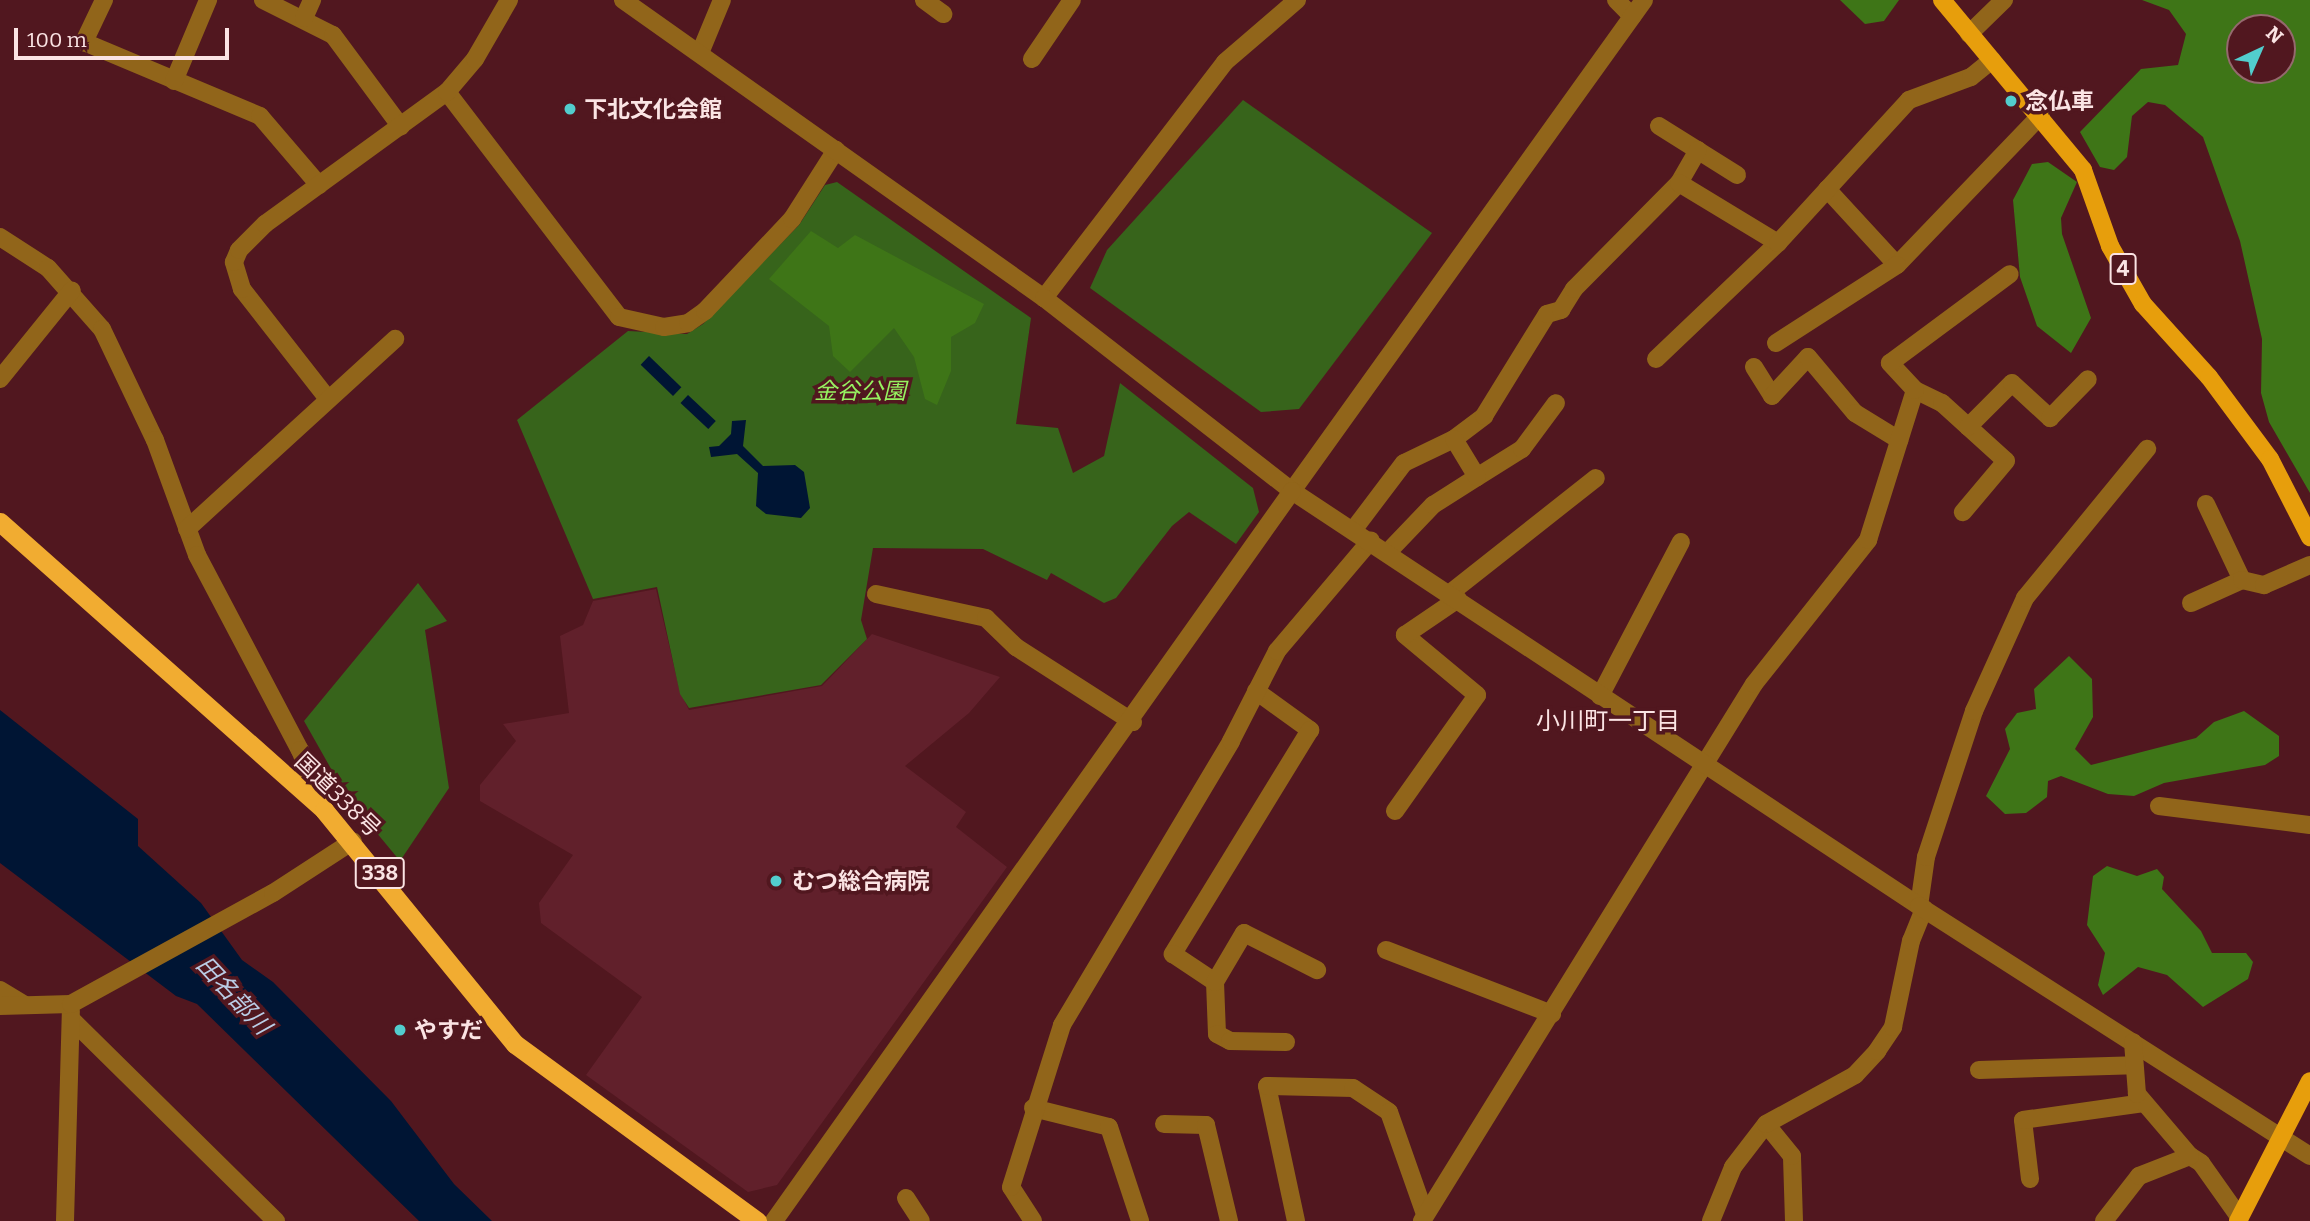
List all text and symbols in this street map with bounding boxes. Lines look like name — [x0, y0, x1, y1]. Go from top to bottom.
scale bar — [18, 14, 233, 58]
north arrow — [2226, 14, 2296, 84]
text: N — [2261, 22, 2288, 48]
text: 100 m — [27, 27, 87, 53]
place label: 念仏車 — [2025, 87, 2094, 115]
marker: 念仏車 — [2003, 93, 2019, 109]
place label: 下北文化会館 — [584, 95, 722, 123]
marker: 下北文化会館 — [562, 101, 578, 117]
road number: 4 — [2109, 252, 2137, 286]
park label: 金谷公園 — [814, 377, 906, 405]
district label: 小川町一丁目 — [1536, 708, 1680, 736]
street label: 国道338号 — [289, 747, 387, 843]
road number: 338 — [354, 856, 406, 890]
place label: むつ総合病院 — [792, 867, 930, 895]
marker: むつ総合病院 — [766, 871, 786, 891]
water label: 田名部川 — [190, 951, 276, 1041]
place label: やすだ — [414, 1016, 483, 1044]
marker: やすだ — [392, 1022, 408, 1038]

